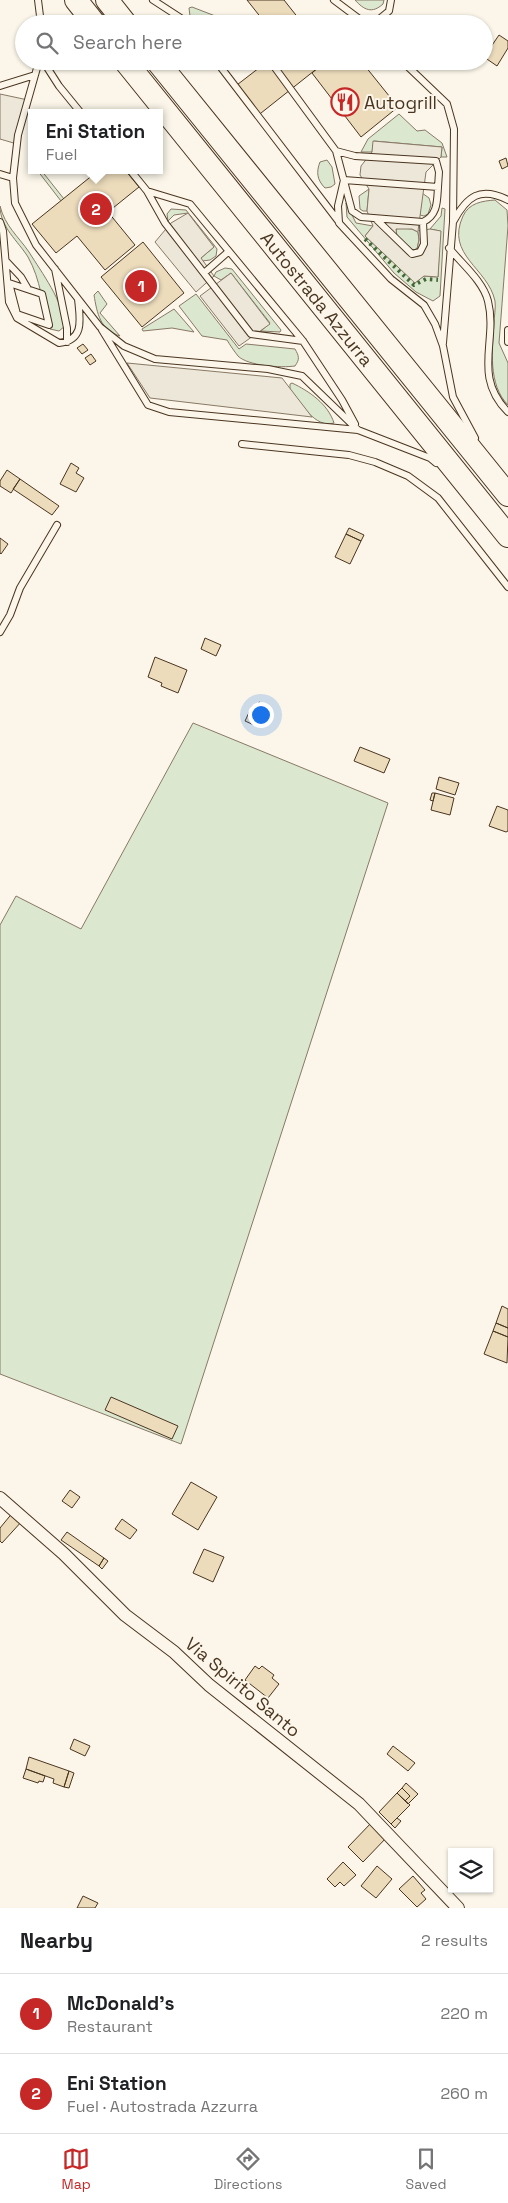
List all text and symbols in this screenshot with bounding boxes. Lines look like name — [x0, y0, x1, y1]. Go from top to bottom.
search box — [15, 15, 493, 70]
icon: search — [33, 29, 61, 57]
text: Search here — [73, 30, 183, 55]
restaurant icon: Autogrill — [330, 87, 360, 117]
place label: Autogrill — [364, 91, 437, 114]
popup — [28, 109, 163, 174]
text: Eni Station — [46, 119, 145, 144]
text: Fuel — [46, 144, 78, 165]
pin: 2 — [80, 190, 112, 228]
street label: Autostrada Azzurra — [256, 227, 378, 371]
pin: 1 — [125, 267, 157, 305]
your location — [248, 702, 274, 728]
street label: Via Spirito Santo — [181, 1632, 305, 1742]
map controls — [448, 1848, 493, 1893]
button: layers — [448, 1848, 493, 1893]
text: Nearby — [20, 1927, 93, 1954]
text: 2 results — [421, 1930, 488, 1951]
text: McDonald's — [67, 1991, 174, 2016]
text: 1 — [32, 2003, 40, 2024]
text: 220 m — [441, 2003, 488, 2024]
text: Restaurant — [67, 2016, 153, 2037]
text: Eni Station — [67, 2071, 167, 2096]
text: 2 — [31, 2083, 41, 2104]
text: 260 m — [440, 2083, 488, 2104]
text: Fuel · Autostrada Azzurra — [67, 2096, 258, 2117]
tab: Map — [62, 2145, 91, 2193]
tab: Directions — [214, 2145, 282, 2193]
tab: Saved — [406, 2145, 446, 2193]

